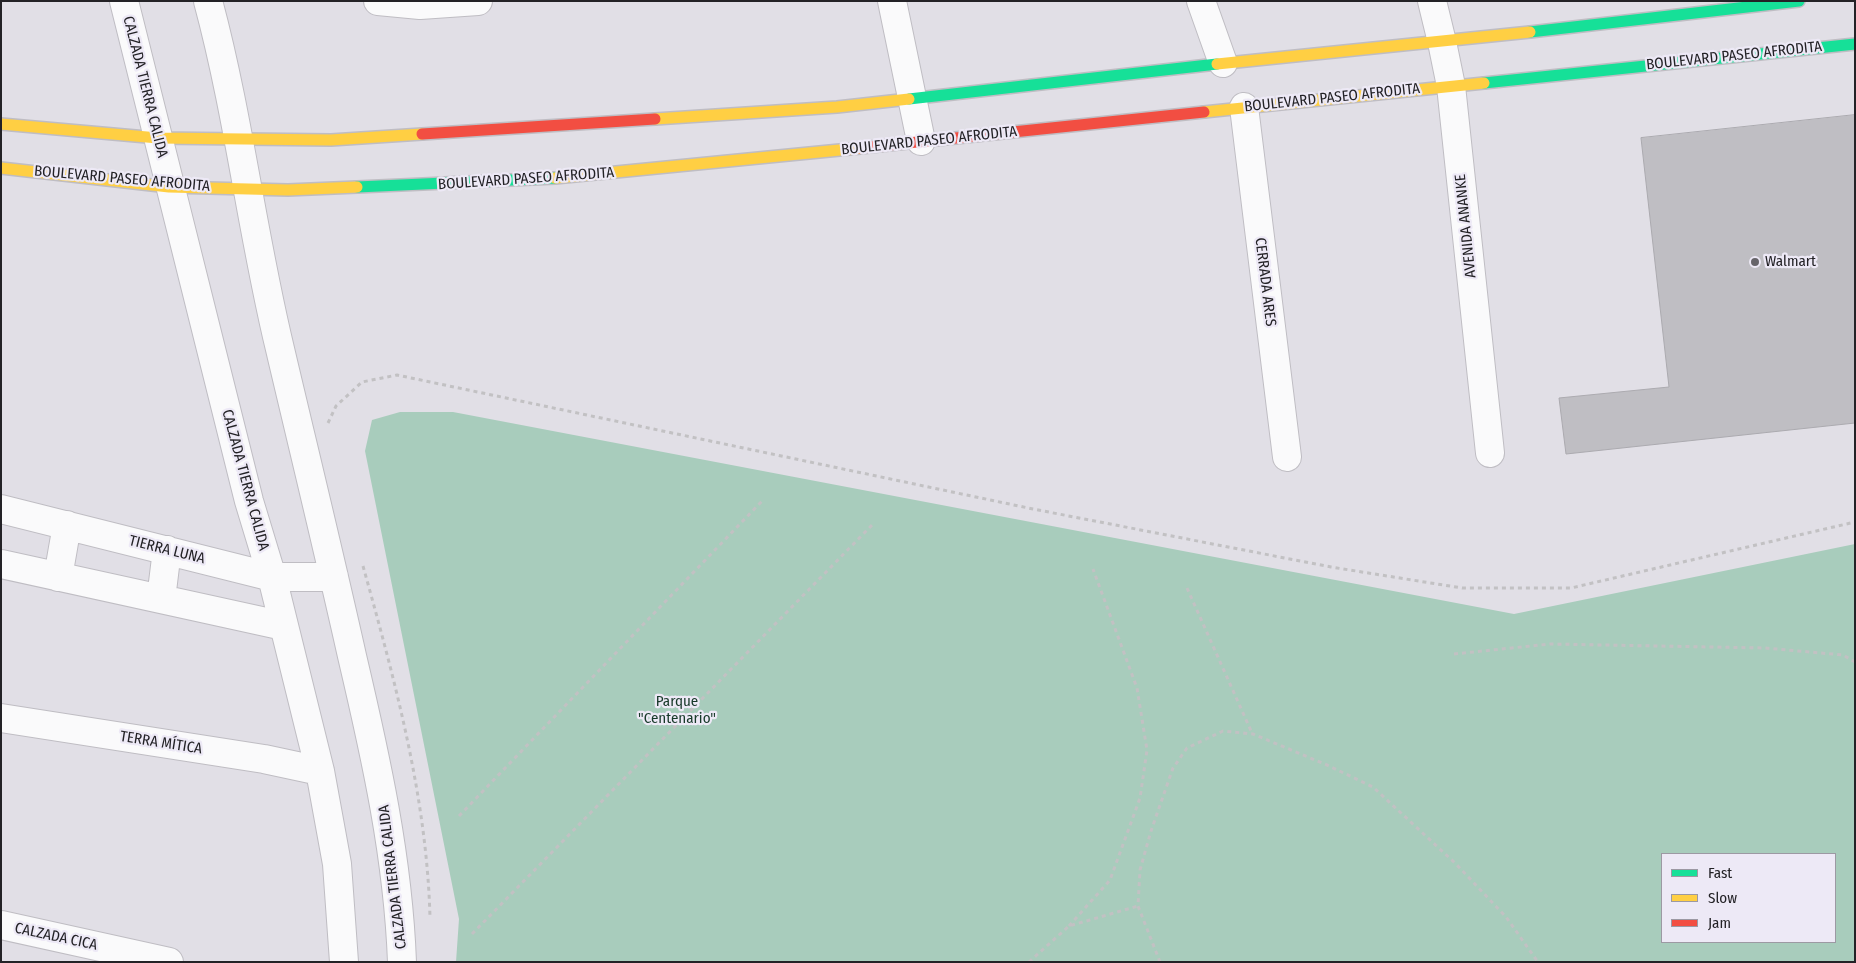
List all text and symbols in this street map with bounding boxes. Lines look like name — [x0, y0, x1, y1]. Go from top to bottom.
street label: CALZADA TIERRA CALIDA — [119, 14, 171, 160]
street label: BOULEVARD PASEO AFRODITA — [1645, 38, 1823, 74]
street label: BOULEVARD PASEO AFRODITA — [1243, 80, 1421, 116]
street label: BOULEVARD PASEO AFRODITA — [840, 123, 1018, 159]
street label: BOULEVARD PASEO AFRODITA — [33, 162, 211, 196]
street label: BOULEVARD PASEO AFRODITA — [437, 164, 615, 194]
street label: AVENIDA ANANKE — [1452, 173, 1480, 279]
street label: CERRADA ARES — [1251, 237, 1279, 327]
place label: Walmart — [1765, 253, 1816, 271]
marker: Walmart — [1749, 256, 1761, 268]
street label: CALZADA TIERRA CALIDA — [218, 407, 272, 553]
street label: TIERRA LUNA — [127, 532, 207, 568]
park label: Parque "Centenario" — [638, 693, 716, 728]
street label: TERRA MÍTICA — [119, 728, 203, 758]
street label: CALZADA TIERRA CALIDA — [375, 804, 411, 950]
legend — [1661, 853, 1836, 943]
text: Fast — [1708, 864, 1732, 882]
text: Slow — [1708, 889, 1737, 907]
text: Jam — [1708, 914, 1731, 932]
street label: CALZADA CICA — [13, 919, 99, 955]

